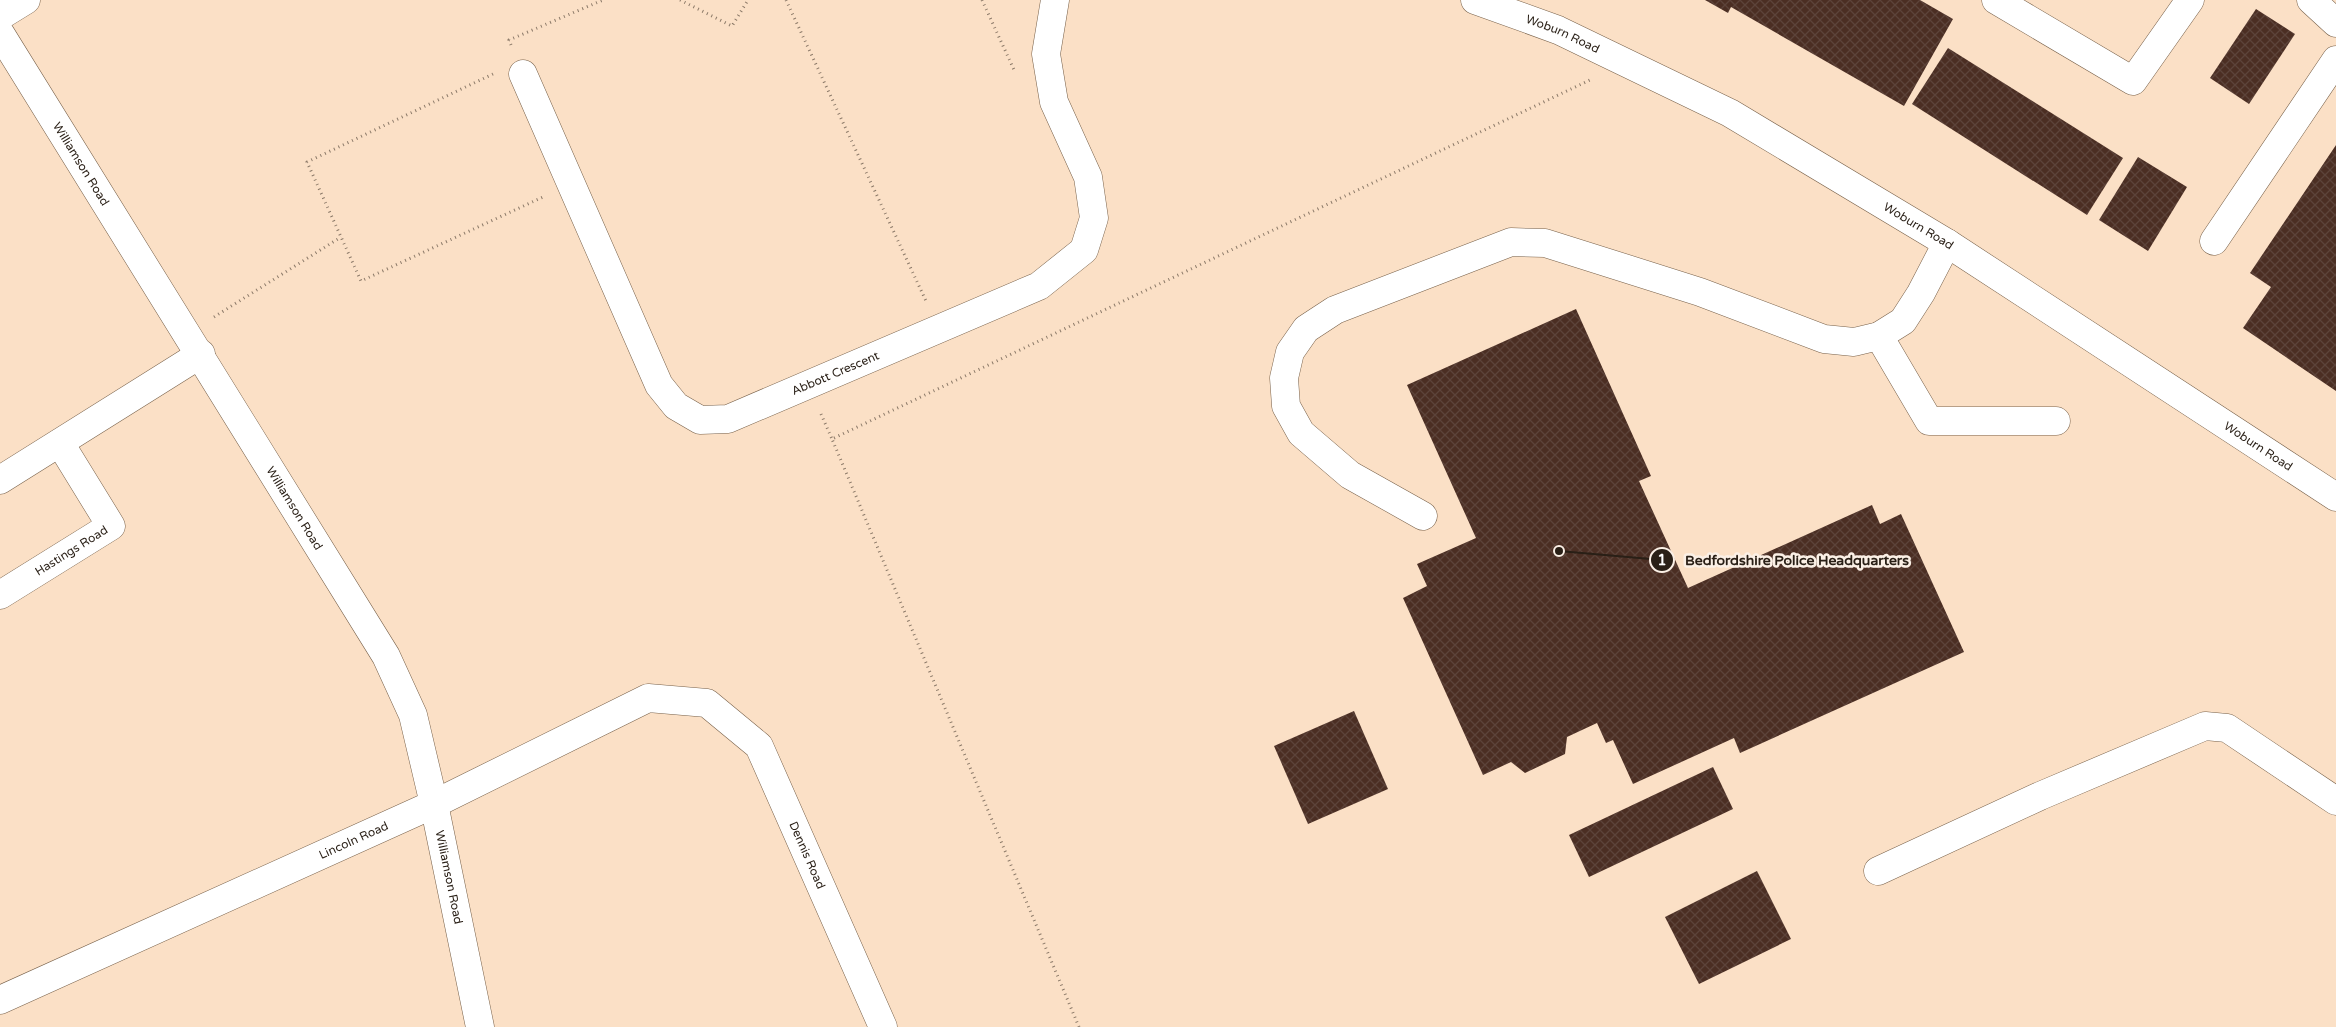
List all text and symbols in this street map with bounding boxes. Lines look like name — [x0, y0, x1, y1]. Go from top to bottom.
street label: Woburn Road — [1524, 12, 1602, 56]
street label: Williamson Road — [50, 120, 112, 208]
street label: Woburn Road — [1881, 200, 1956, 252]
street label: Abbott Crescent — [789, 348, 882, 398]
street label: Woburn Road — [2221, 419, 2295, 474]
street label: Williamson Road — [263, 464, 326, 552]
street label: Hastings Road — [32, 523, 110, 579]
callout: Bedfordshire Police Headquarters — [1650, 545, 1918, 574]
text: 1 — [1657, 551, 1667, 569]
text: Bedfordshire Police Headquarters — [1685, 552, 1909, 569]
street label: Lincoln Road — [317, 819, 390, 862]
street label: Dennis Road — [786, 819, 828, 891]
street label: Williamson Road — [433, 829, 466, 925]

